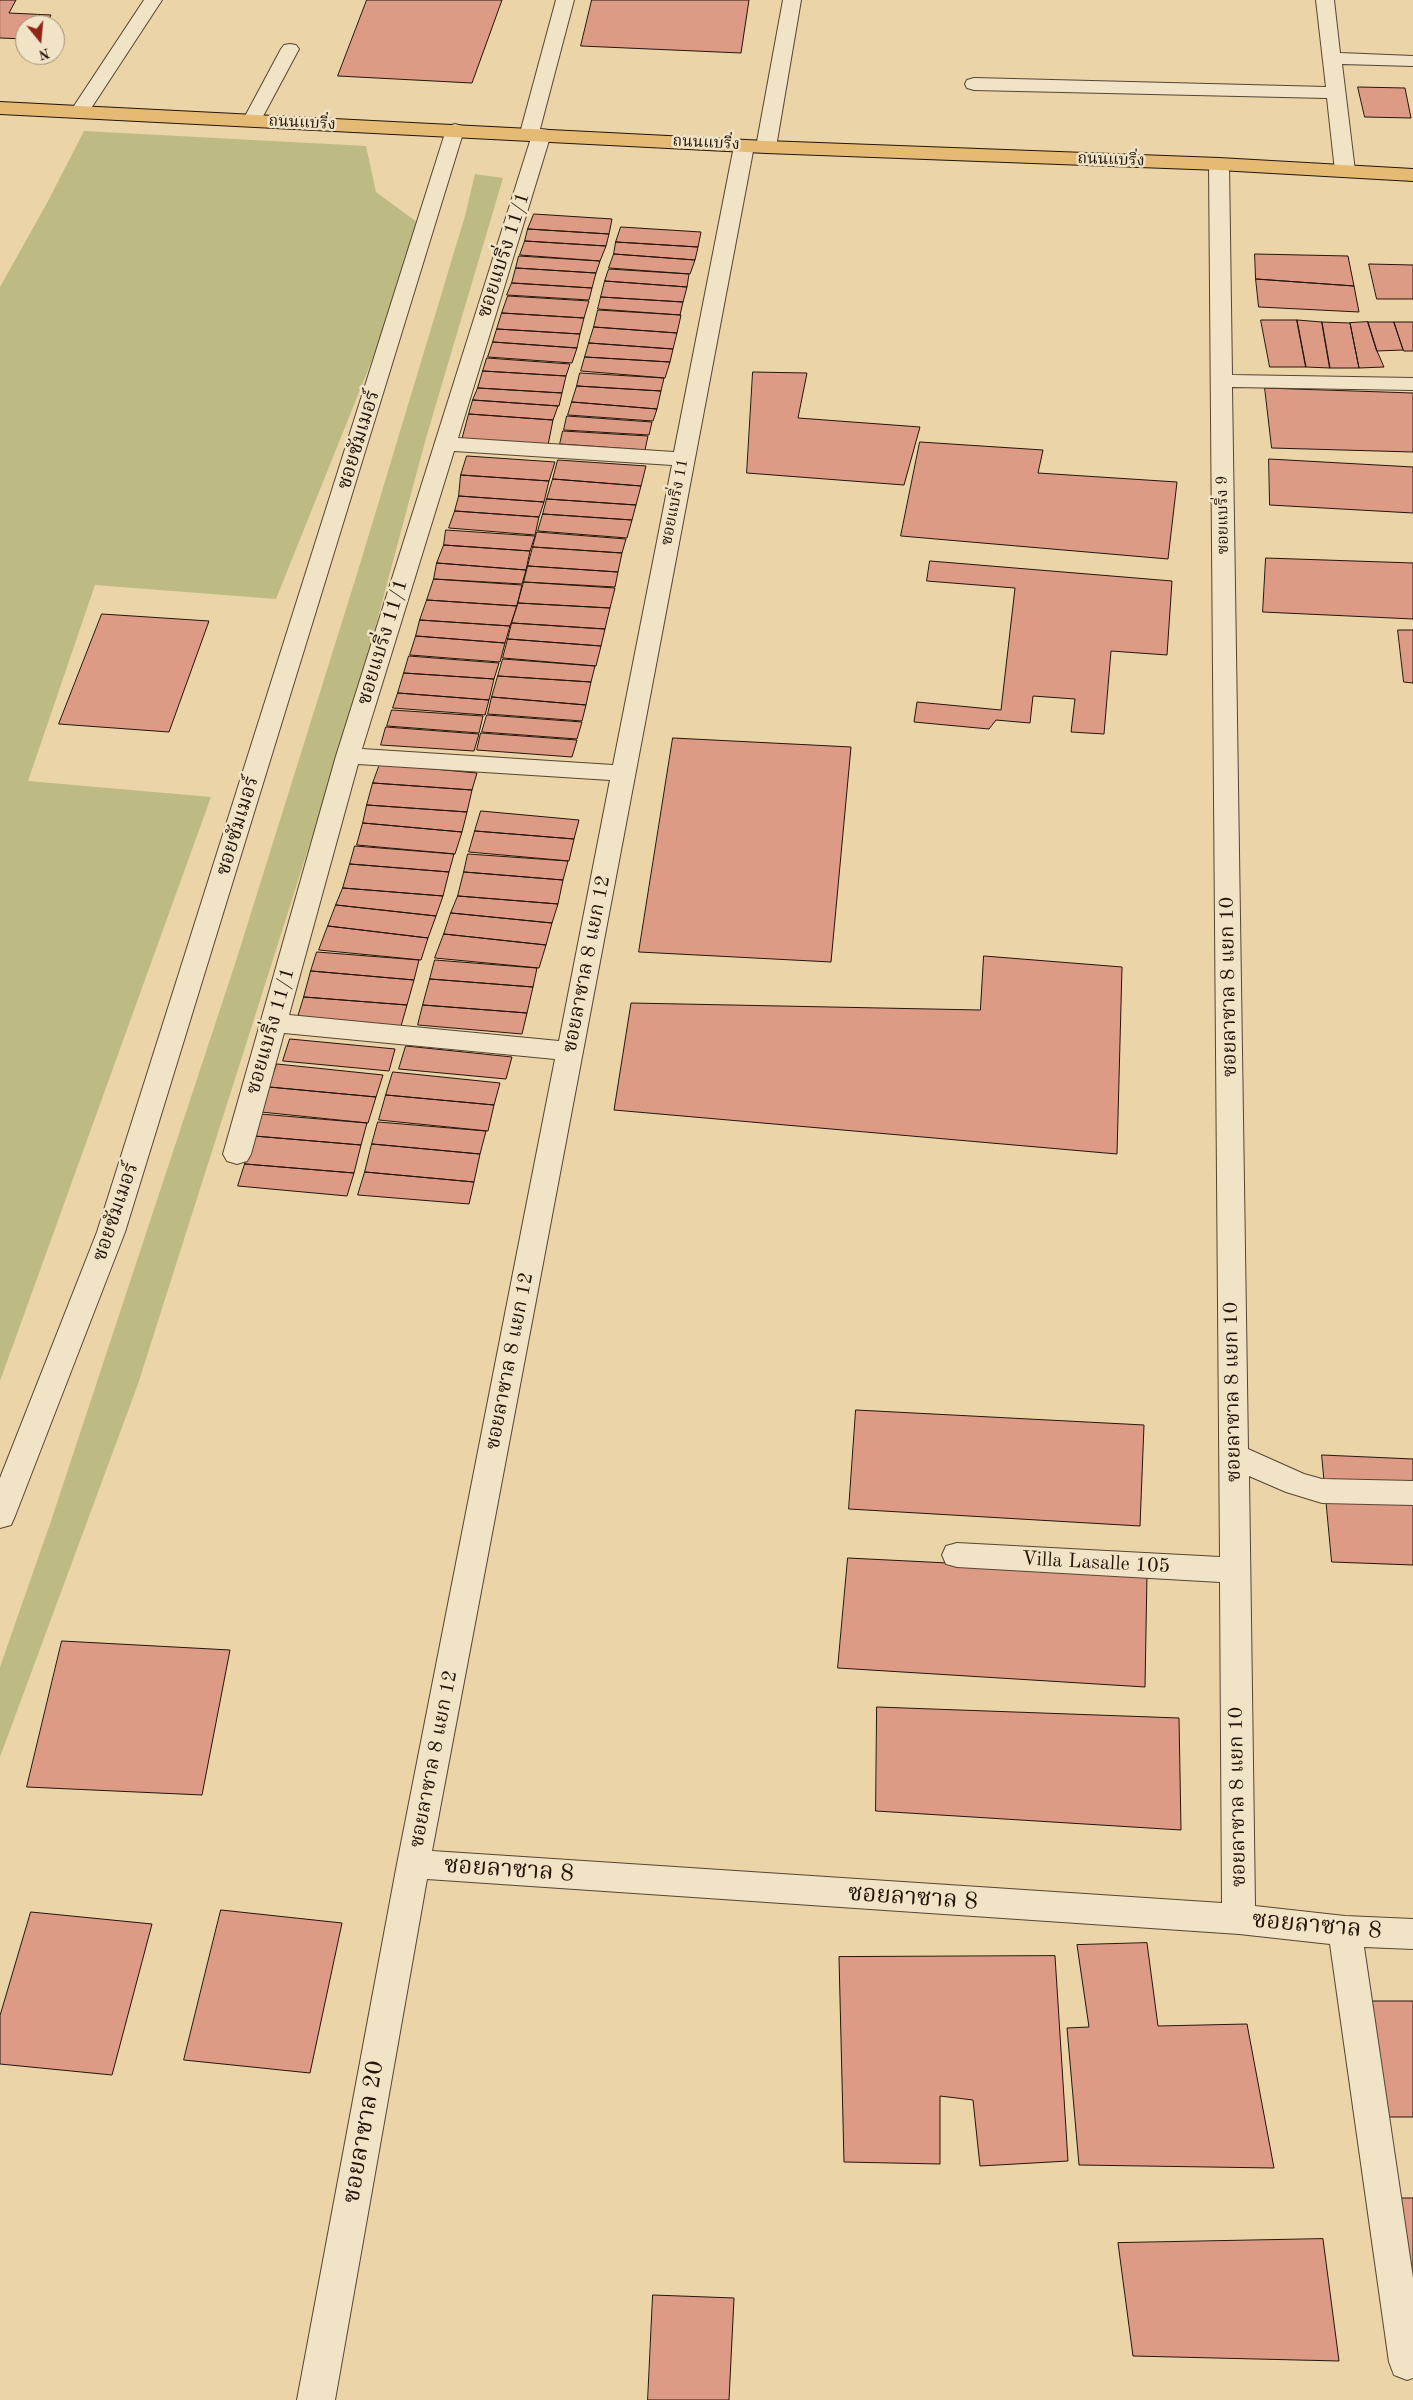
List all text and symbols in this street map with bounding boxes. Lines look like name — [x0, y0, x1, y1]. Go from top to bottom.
north arrow — [15, 15, 65, 65]
text: N — [37, 45, 51, 62]
street label: ถนนแบริ่ง — [268, 112, 336, 134]
street label: ถนนแบริ่ง — [672, 132, 740, 154]
street label: ถนนแบริ่ง — [1077, 149, 1145, 171]
street label: ซอยแบริ่ง 11/1 — [472, 189, 536, 321]
street label: ซอยซัมเมอร์ — [333, 388, 385, 492]
street label: ซอยแบริ่ง 11 — [657, 457, 693, 547]
street label: ซอยแบริ่ง 9 — [1213, 475, 1233, 555]
street label: ซอยแบริ่ง 11/1 — [352, 576, 414, 708]
street label: ซอยซัมเมอร์ — [212, 774, 264, 878]
street label: ซอยลาซาล 8 แยก 12 — [558, 873, 616, 1055]
street label: ซอยลาซาล 8 แยก 10 — [1215, 897, 1243, 1077]
street label: ซอยแบริ่ง 11/1 — [241, 965, 301, 1097]
street label: ซอยซัมเมอร์ — [88, 1160, 144, 1264]
street label: ซอยลาซาล 8 แยก 12 — [481, 1270, 539, 1452]
street label: ซอยลาซาล 8 แยก 10 — [1219, 1302, 1247, 1482]
street label: Villa Lasalle 105 — [1021, 1547, 1171, 1579]
street label: ซอยลาซาล 8 แยก 12 — [405, 1668, 463, 1850]
street label: ซอยลาซาล 8 แยก 10 — [1224, 1707, 1252, 1887]
street label: ซอยลาซาล 8 — [443, 1851, 575, 1889]
street label: ซอยลาซาล 8 — [847, 1879, 979, 1917]
street label: ซอยลาซาล 8 — [1251, 1906, 1383, 1946]
street label: ซอยลาซาล 20 — [337, 2058, 391, 2206]

